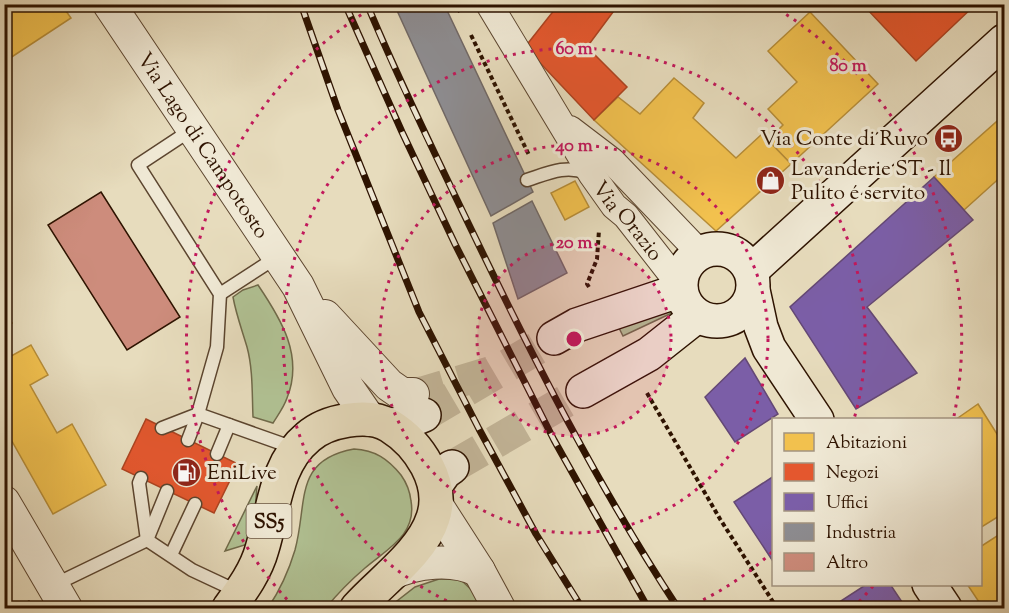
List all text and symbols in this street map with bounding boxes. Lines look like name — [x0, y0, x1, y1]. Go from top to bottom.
text: 60 m — [555, 37, 593, 63]
street label: Via Lago di Campotosto — [129, 47, 275, 245]
text: 80 m — [829, 54, 867, 80]
bus stop icon: Via Conte di Ruvo — [933, 122, 965, 154]
place label: Via Conte di Ruvo — [760, 125, 928, 155]
text: 40 m — [554, 134, 593, 160]
place label: Lavanderie ST - Il Pulito é servito — [791, 155, 952, 209]
shop icon: Lavanderie ST - Il Pulito é servito — [754, 164, 786, 196]
street label: Via Orazio — [584, 176, 669, 268]
text: 20 m — [556, 231, 592, 257]
centre of rings — [564, 329, 584, 349]
legend — [772, 418, 982, 586]
text: Abitazioni — [826, 431, 907, 457]
fuel station icon: EniLive — [170, 456, 202, 488]
place label: EniLive — [207, 459, 277, 489]
text: Negozi — [826, 461, 879, 487]
text: Uffici — [826, 491, 868, 517]
road number: SS5 — [246, 504, 292, 538]
text: Industria — [826, 521, 896, 547]
text: Altro — [826, 551, 868, 577]

